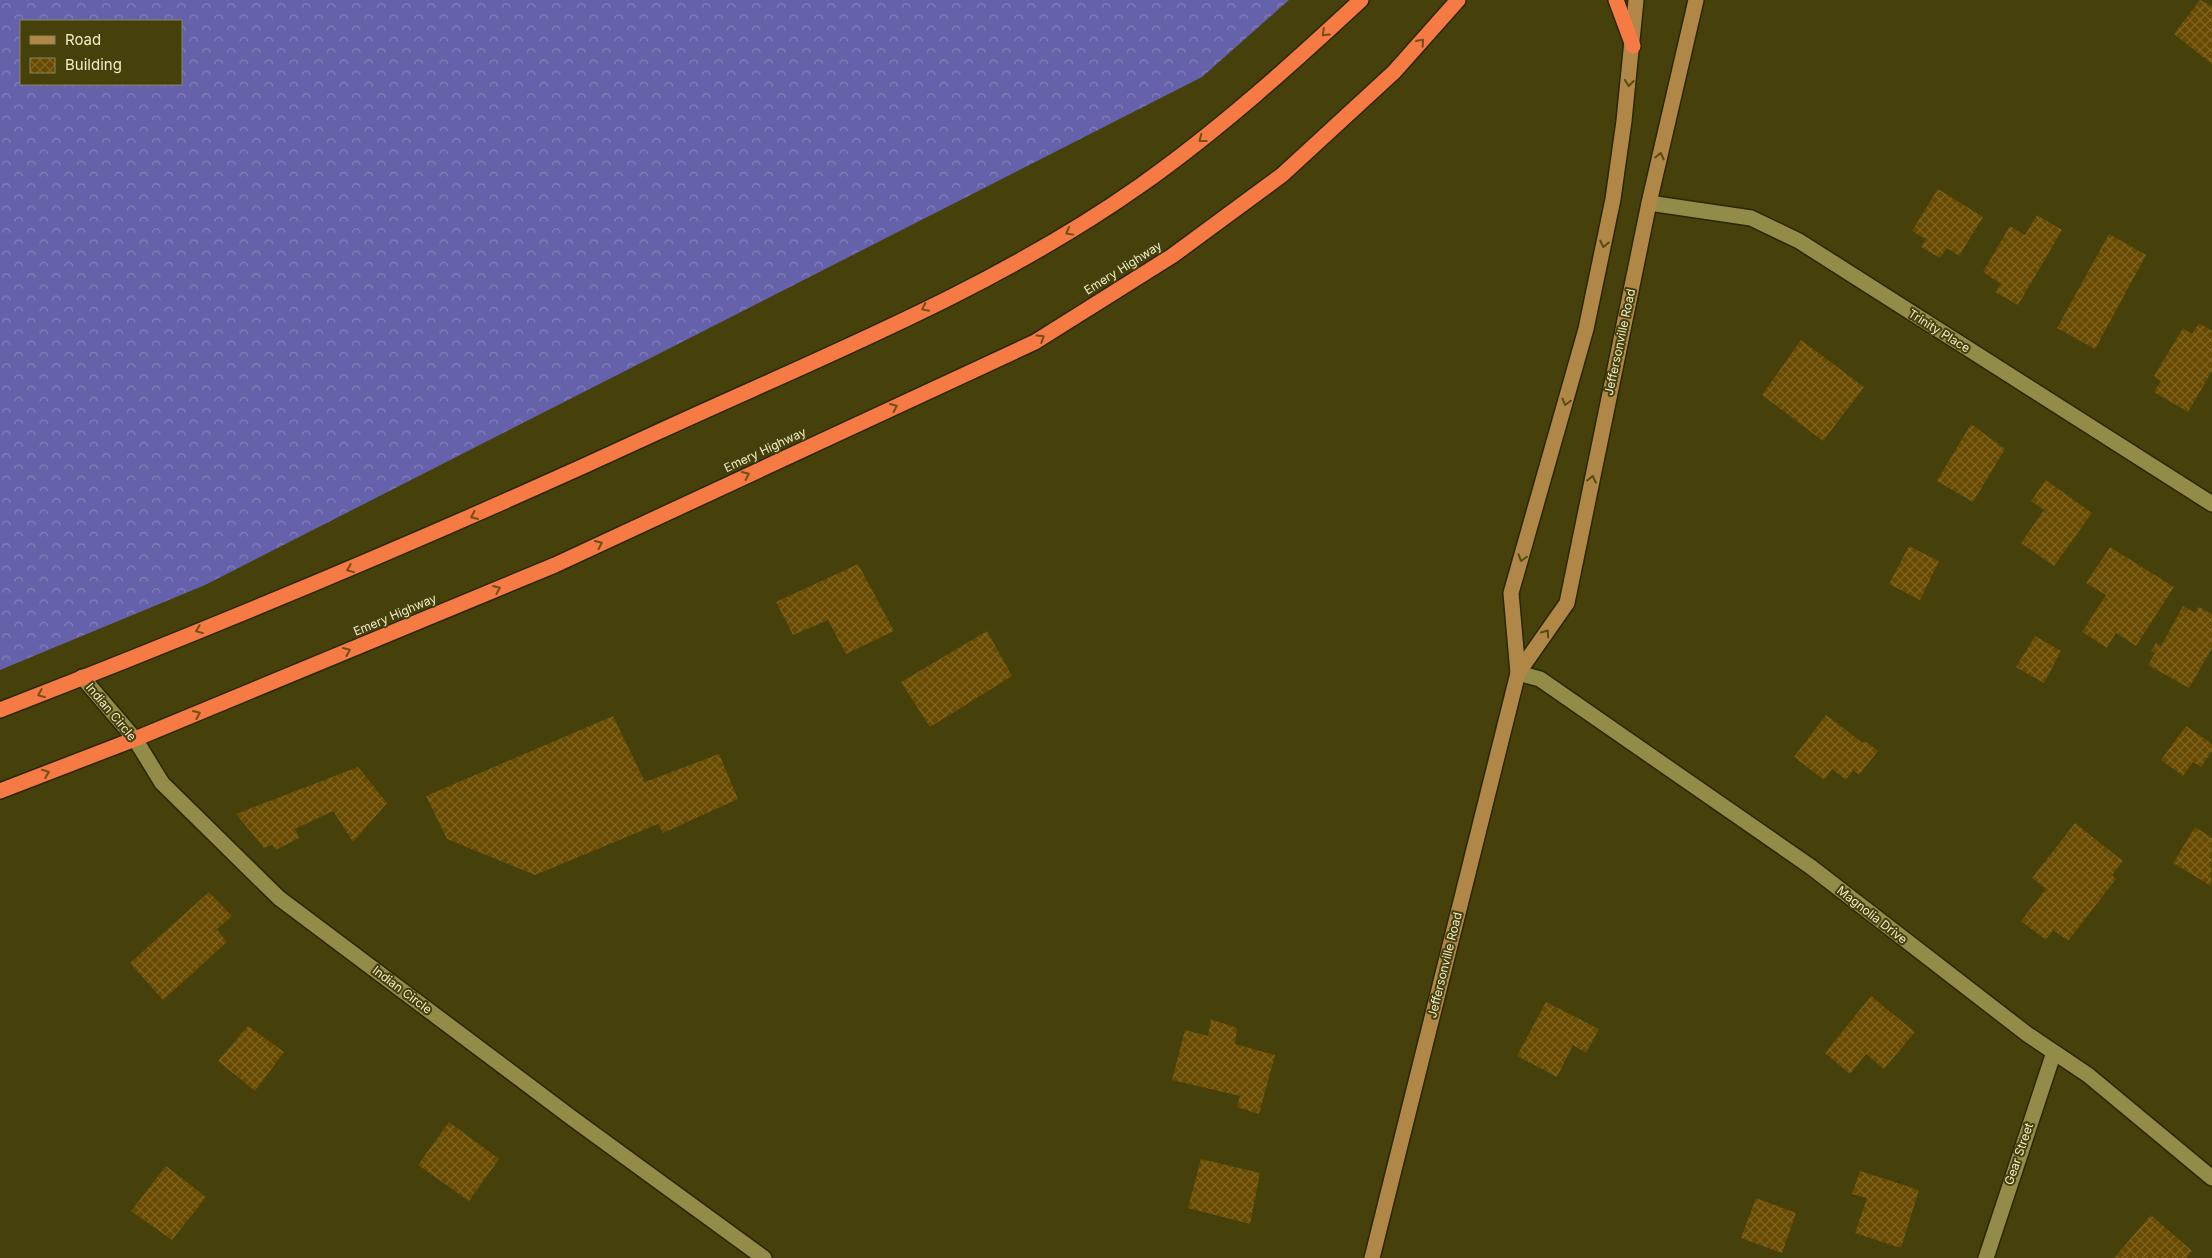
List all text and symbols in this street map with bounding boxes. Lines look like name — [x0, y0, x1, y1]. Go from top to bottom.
legend — [20, 20, 182, 85]
one-way arrow — [1322, 27, 1331, 36]
text: Road — [65, 30, 101, 49]
one-way arrow — [1415, 38, 1424, 47]
text: Building — [65, 55, 122, 74]
one-way arrow — [1624, 80, 1635, 88]
one-way arrow — [1199, 133, 1208, 141]
one-way arrow — [1654, 151, 1665, 160]
one-way arrow — [1065, 225, 1074, 235]
street label: Emery Highway — [1081, 238, 1165, 298]
one-way arrow — [1599, 239, 1610, 248]
street label: Jeffersonville Road — [1601, 287, 1638, 397]
one-way arrow — [922, 302, 931, 312]
street label: Trinity Place — [1906, 306, 1973, 356]
one-way arrow — [1035, 334, 1044, 344]
one-way arrow — [1561, 397, 1572, 406]
one-way arrow — [889, 403, 898, 413]
street label: Emery Highway — [721, 424, 808, 475]
one-way arrow — [741, 472, 750, 482]
one-way arrow — [1586, 475, 1597, 484]
one-way arrow — [470, 509, 479, 520]
one-way arrow — [594, 540, 603, 550]
one-way arrow — [1517, 554, 1527, 562]
one-way arrow — [346, 562, 355, 573]
one-way arrow — [492, 584, 501, 595]
street label: Emery Highway — [351, 590, 439, 639]
one-way arrow — [196, 624, 204, 634]
one-way arrow — [1540, 629, 1549, 639]
one-way arrow — [342, 647, 351, 658]
street label: Indian Circle — [83, 680, 140, 744]
one-way arrow — [37, 688, 46, 698]
one-way arrow — [192, 709, 201, 720]
one-way arrow — [41, 769, 49, 779]
street label: Magnolia Drive — [1834, 883, 1910, 947]
street label: Jeffersonville Road — [1424, 910, 1465, 1019]
street label: Indian Circle — [370, 962, 435, 1017]
street label: Gear Street — [2001, 1121, 2036, 1187]

